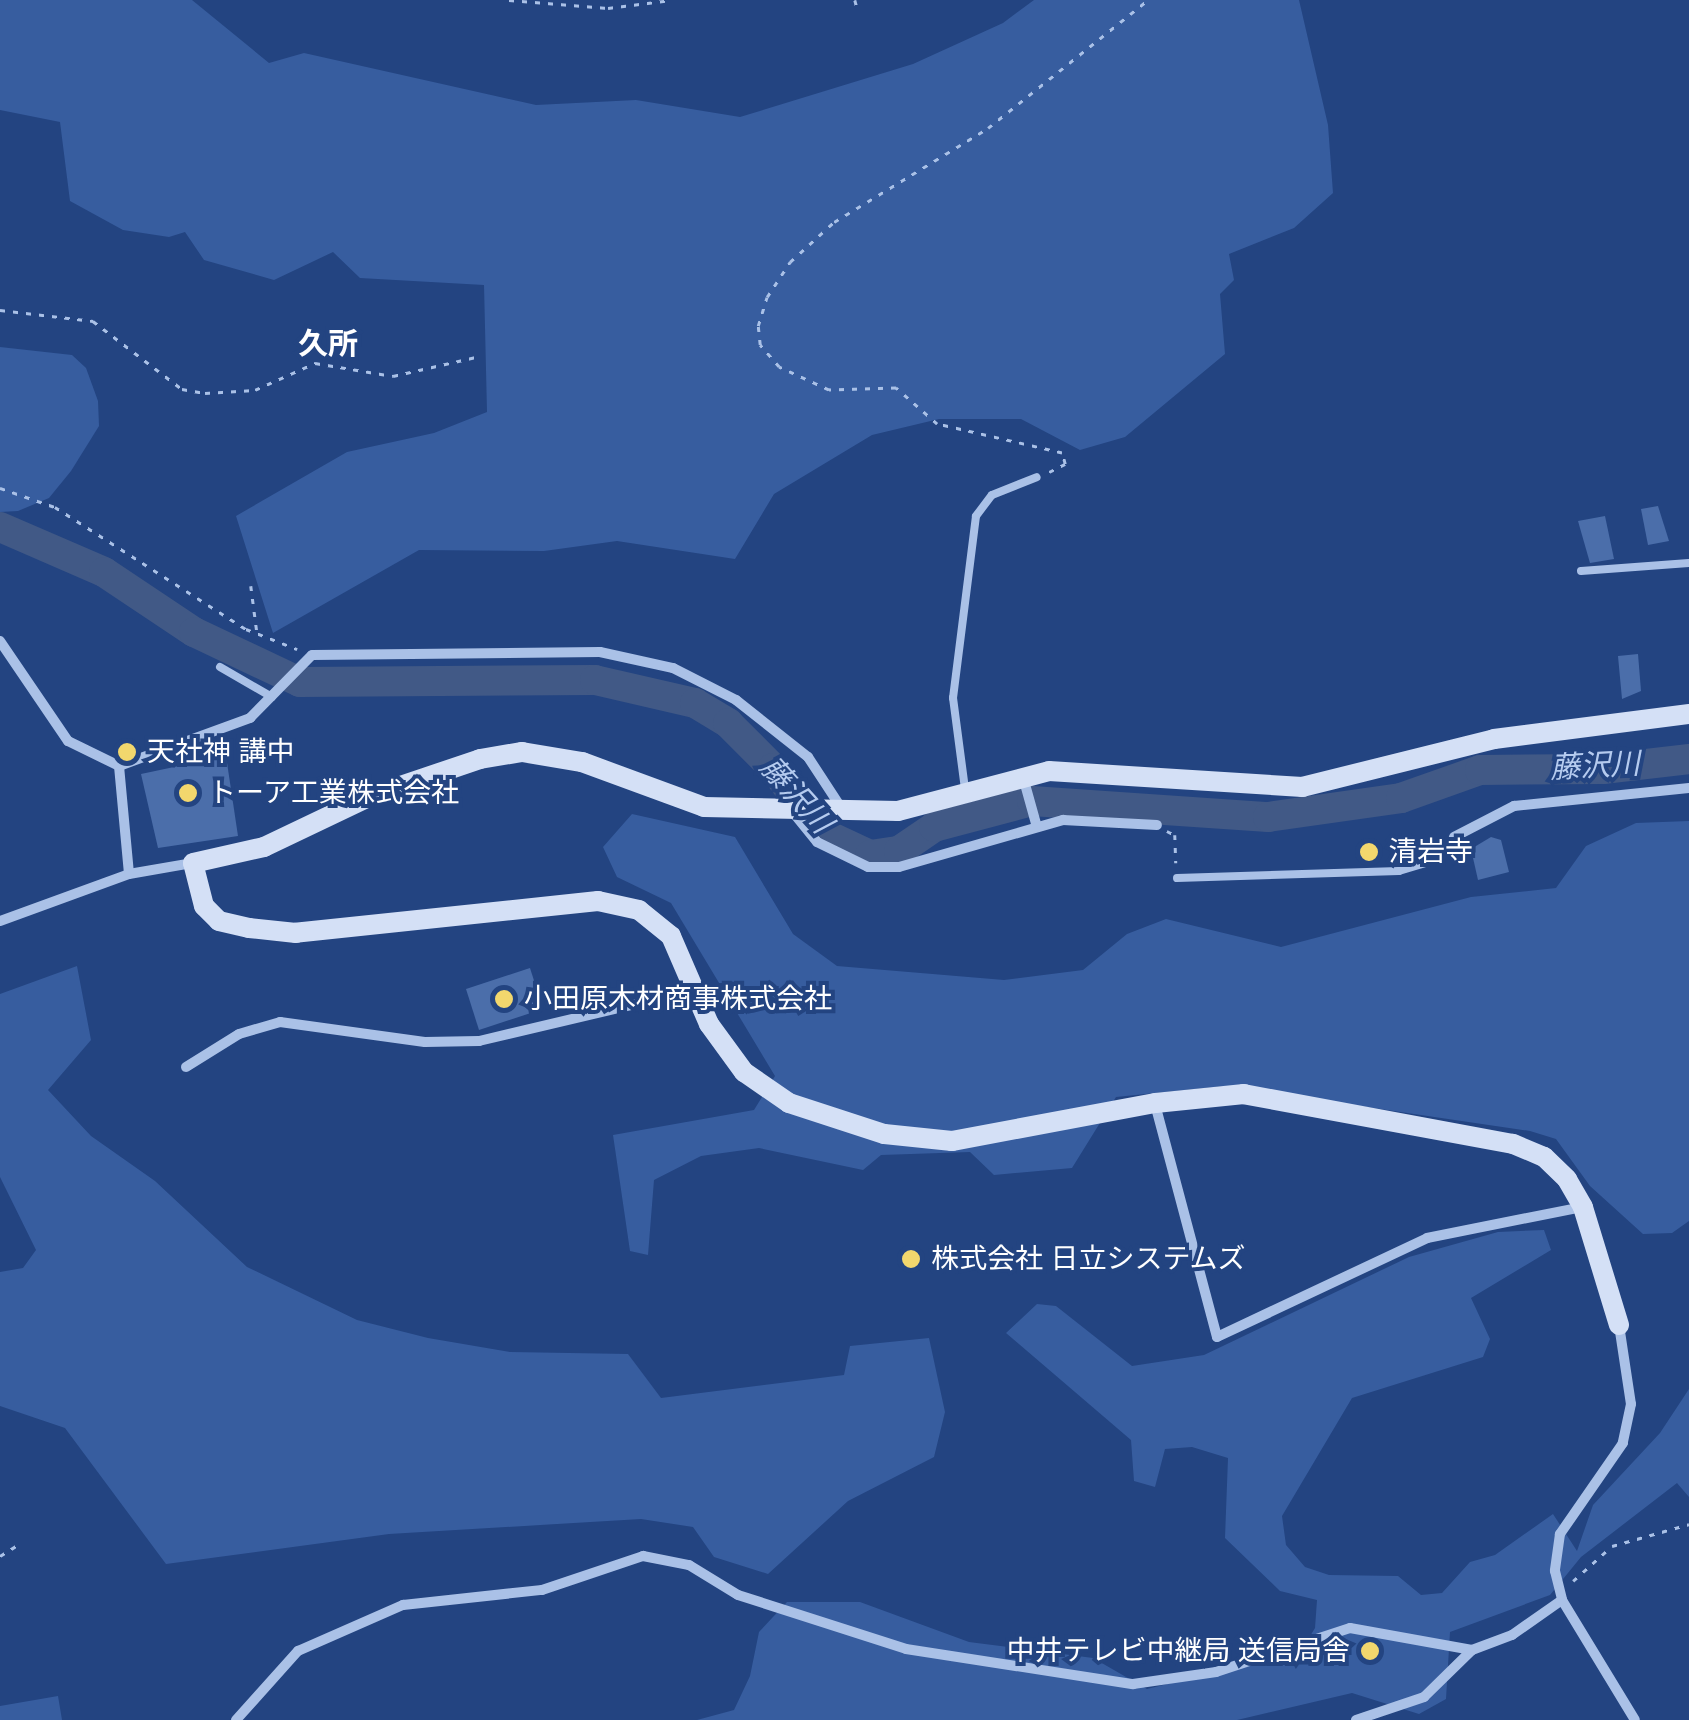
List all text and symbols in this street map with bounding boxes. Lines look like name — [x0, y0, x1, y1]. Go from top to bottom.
district label: 久所 — [298, 326, 358, 362]
place label: 天社神 講中 — [147, 735, 294, 769]
marker: 天社神 講中 — [116, 741, 138, 763]
water label: 藤沢川 — [1549, 746, 1641, 786]
water label: 藤沢川 — [753, 750, 839, 840]
place label: トーア工業株式会社 — [208, 776, 460, 810]
marker: トーア工業株式会社 — [177, 782, 199, 804]
place label: 清岩寺 — [1389, 835, 1473, 869]
marker: 清岩寺 — [1358, 841, 1380, 863]
place label: 小田原木材商事株式会社 — [524, 982, 832, 1016]
marker: 小田原木材商事株式会社 — [493, 988, 515, 1010]
place label: 株式会社 日立システムズ — [931, 1242, 1246, 1276]
marker: 株式会社 日立システムズ — [900, 1248, 922, 1270]
place label: 中井テレビ中継局 送信局舎 — [1007, 1634, 1350, 1668]
marker: 中井テレビ中継局 送信局舎 — [1359, 1640, 1381, 1662]

